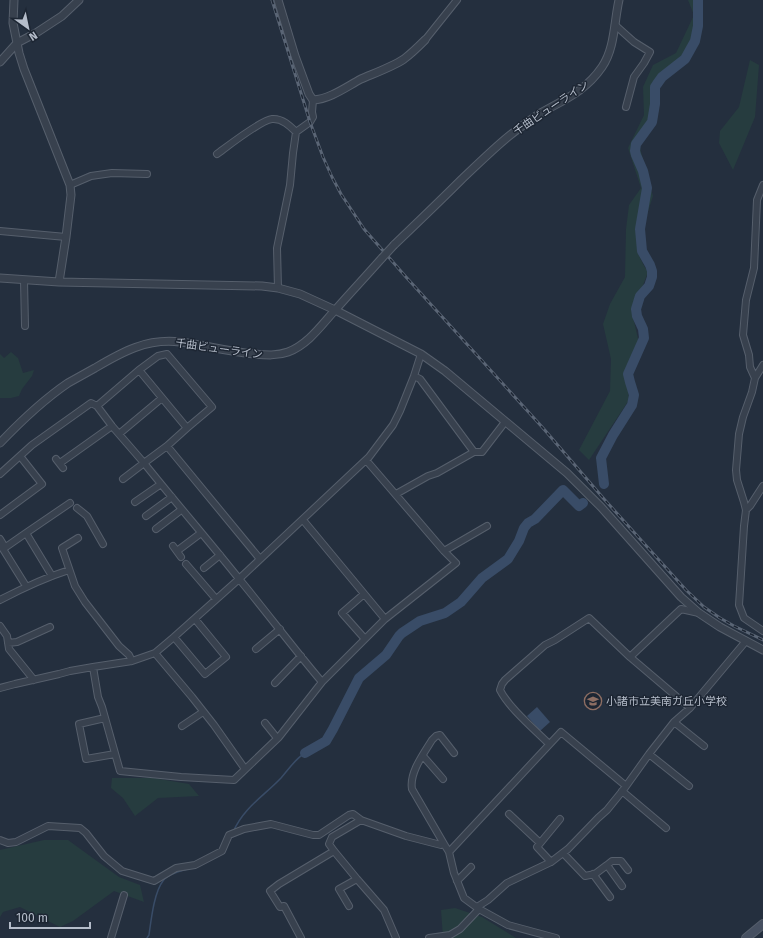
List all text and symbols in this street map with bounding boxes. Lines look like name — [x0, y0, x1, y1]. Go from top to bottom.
north arrow — [8, 8, 48, 48]
text: N — [27, 29, 40, 43]
street label: 千曲ビューライン — [511, 78, 591, 138]
street label: 千曲ビューライン — [175, 336, 263, 362]
school or university icon: 小諸市立美南ガ丘小学校 — [583, 691, 603, 711]
place label: 小諸市立美南ガ丘小学校 — [606, 695, 727, 708]
scale bar — [10, 904, 90, 930]
text: 100 m — [16, 911, 48, 925]

